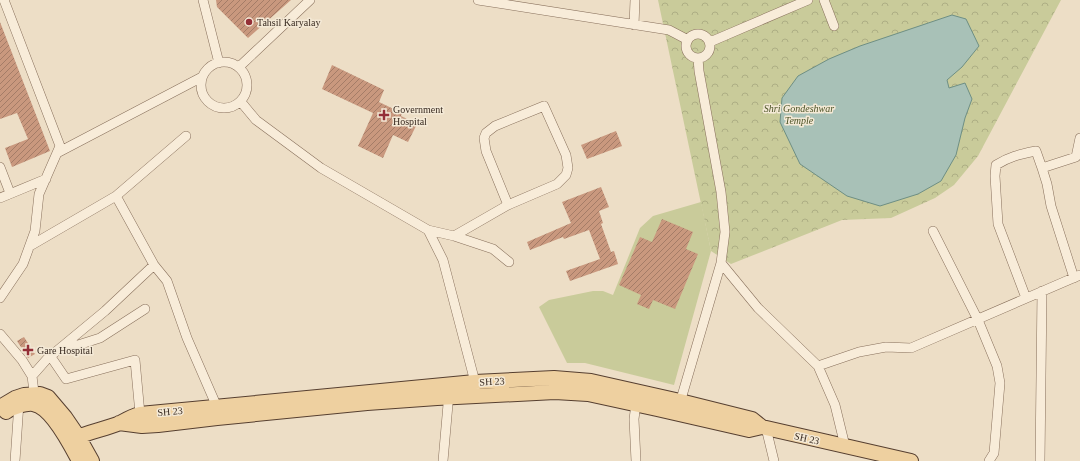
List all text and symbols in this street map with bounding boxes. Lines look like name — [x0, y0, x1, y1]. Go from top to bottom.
marker: Tahsil Karyalay — [244, 17, 254, 27]
place label: Tahsil Karyalay — [257, 17, 320, 28]
park label: Shri Gondeshwar Temple — [764, 103, 834, 126]
place label: Government Hospital — [393, 104, 443, 127]
marker: Government Hospital — [378, 109, 390, 121]
marker: Gare Hospital — [22, 344, 34, 356]
place label: Gare Hospital — [37, 345, 93, 356]
street label: SH 23 — [479, 375, 505, 388]
street label: SH 23 — [157, 405, 183, 418]
street label: SH 23 — [793, 430, 820, 447]

